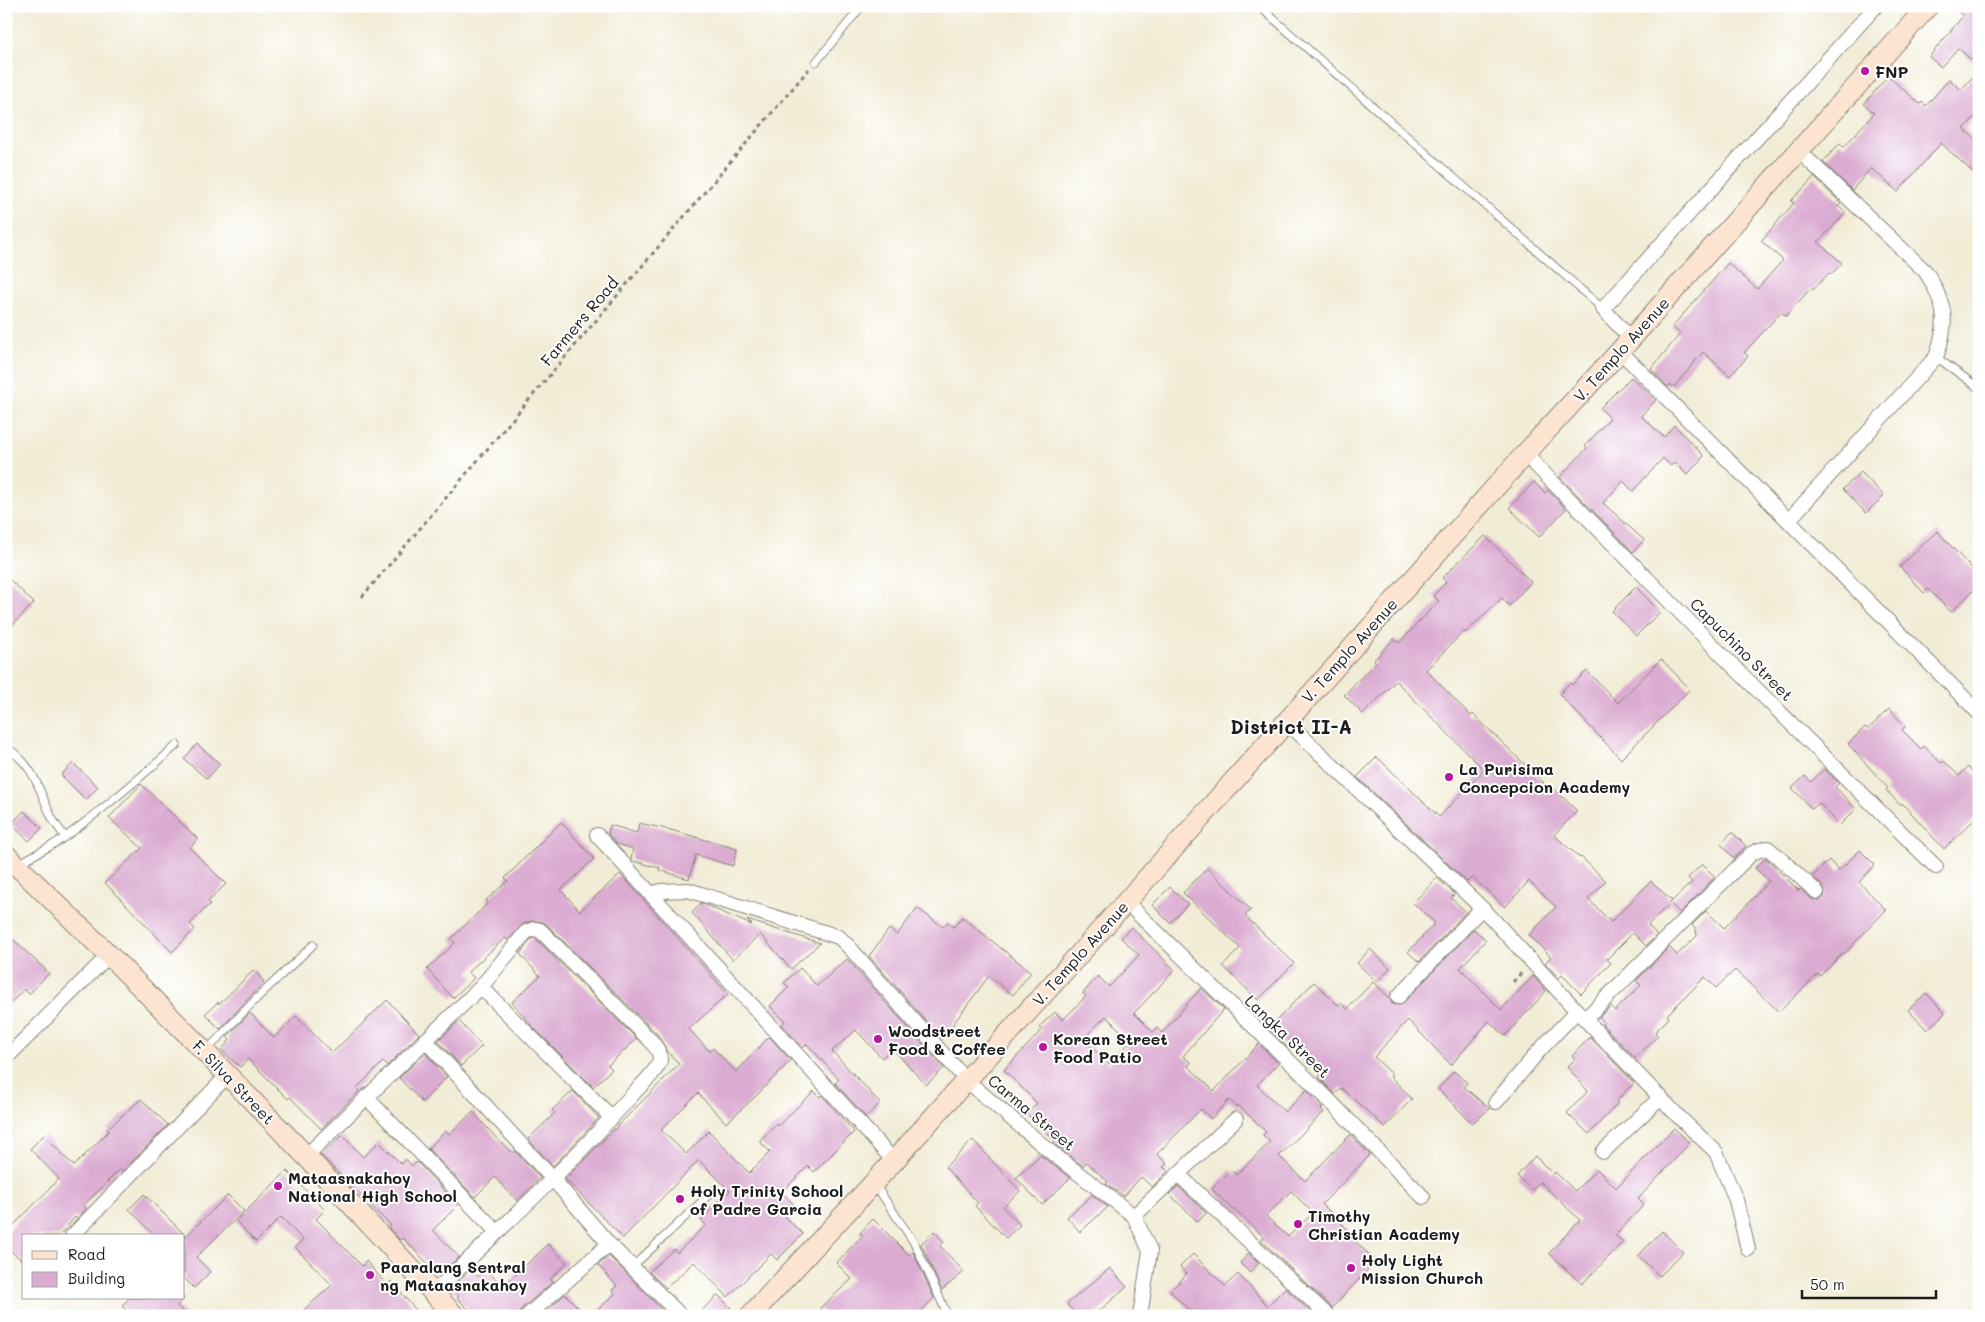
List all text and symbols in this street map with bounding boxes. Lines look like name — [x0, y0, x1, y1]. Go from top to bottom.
place label: FNP — [1875, 61, 1908, 82]
marker: FNP — [1859, 65, 1871, 77]
street label: Farmers Road — [535, 272, 623, 370]
street label: V. Templo Avenue — [1568, 292, 1674, 406]
street label: V. Templo Avenue — [1296, 593, 1402, 707]
street label: Capuchino Street — [1686, 593, 1798, 705]
district label: District II-A — [1230, 714, 1352, 739]
place label: La Purisima Concepcion Academy — [1459, 758, 1630, 797]
marker: La Purisima Concepcion Academy — [1443, 771, 1455, 783]
street label: V. Templo Avenue — [1027, 896, 1133, 1010]
street label: Langka Street — [1241, 990, 1335, 1082]
place label: Woodstreet Food & Coffee — [888, 1020, 1006, 1059]
place label: Korean Street Food Patio — [1053, 1028, 1168, 1067]
marker: Woodstreet Food & Coffee — [872, 1033, 884, 1045]
street label: F. Silva Street — [188, 1035, 280, 1129]
marker: Korean Street Food Patio — [1037, 1041, 1049, 1053]
street label: Carma Street — [984, 1069, 1080, 1155]
place label: Mataasnakahoy National High School — [288, 1167, 457, 1206]
marker: Mataasnakahoy National High School — [272, 1180, 284, 1192]
place label: Holy Trinity School of Padre Garcia — [690, 1180, 843, 1219]
marker: Holy Trinity School of Padre Garcia — [674, 1193, 686, 1205]
place label: Timothy Christian Academy — [1308, 1205, 1460, 1244]
marker: Timothy Christian Academy — [1292, 1218, 1304, 1230]
legend — [22, 1234, 185, 1300]
text: Road — [68, 1244, 105, 1264]
place label: Holy Light Mission Church — [1361, 1249, 1483, 1288]
place label: Paaralang Sentral ng Mataasnakahoy — [380, 1256, 528, 1295]
marker: Holy Light Mission Church — [1345, 1262, 1357, 1274]
scale bar — [1802, 1267, 1936, 1299]
text: Building — [68, 1268, 125, 1288]
marker: Paaralang Sentral ng Mataasnakahoy — [364, 1269, 376, 1281]
text: 50 m — [1810, 1274, 1845, 1294]

